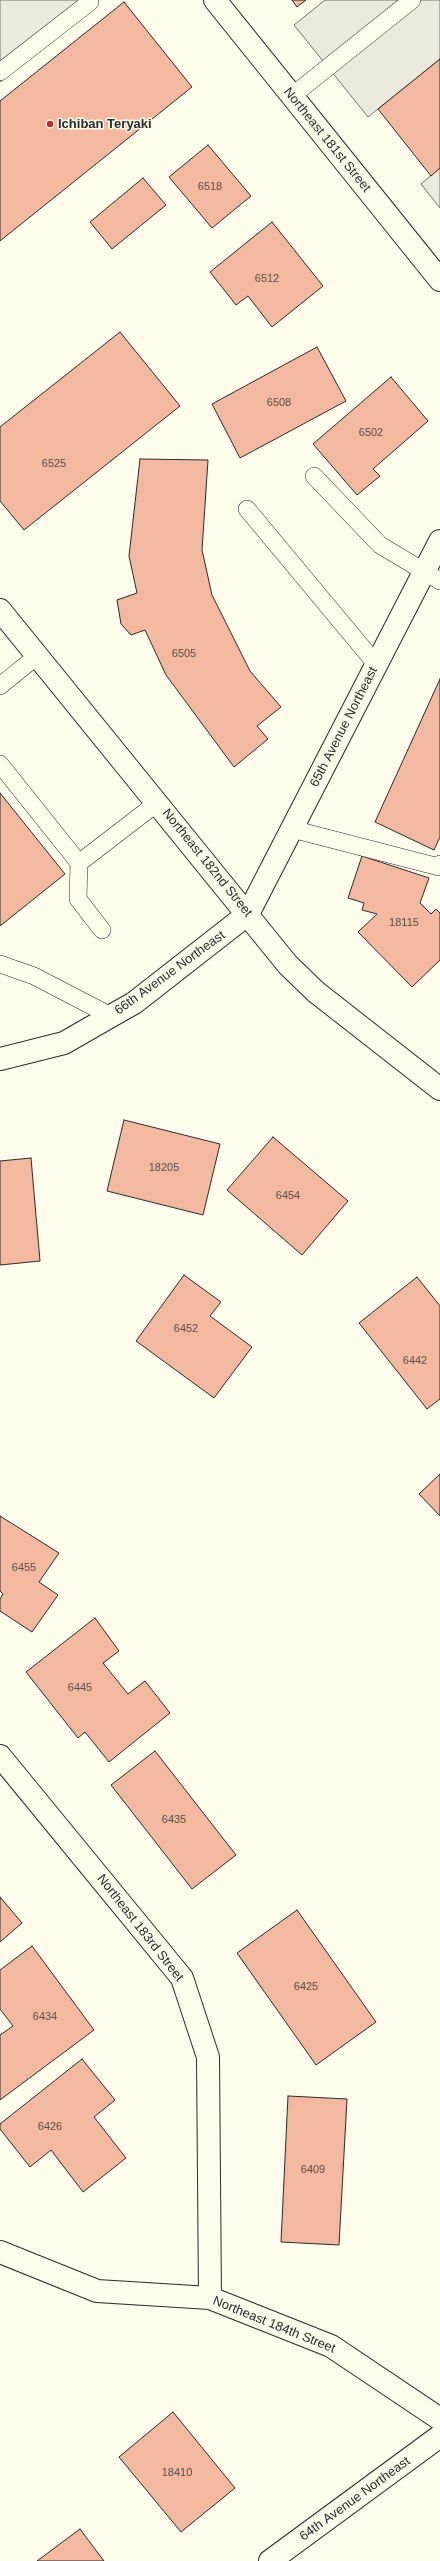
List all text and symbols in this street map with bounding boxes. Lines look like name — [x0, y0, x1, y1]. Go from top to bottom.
street label: Northeast 181st Street — [280, 85, 374, 195]
place label: Ichiban Teryaki — [58, 116, 152, 132]
marker: Ichiban Teryaki — [45, 119, 55, 129]
house number: 6518 — [198, 180, 222, 194]
house number: 6512 — [255, 272, 279, 286]
house number: 6508 — [267, 396, 291, 410]
house number: 6502 — [359, 426, 383, 440]
house number: 6525 — [42, 457, 66, 471]
house number: 6505 — [172, 647, 196, 661]
street label: 65th Avenue Northeast — [307, 664, 381, 790]
street label: Northeast 182nd Street — [159, 806, 255, 920]
house number: 18115 — [389, 916, 419, 930]
street label: 66th Avenue Northeast — [112, 928, 228, 1018]
house number: 18205 — [149, 1161, 179, 1175]
house number: 6454 — [276, 1189, 300, 1203]
house number: 6452 — [174, 1322, 198, 1336]
house number: 6442 — [403, 1354, 427, 1368]
house number: 6455 — [12, 1561, 36, 1575]
house number: 6445 — [68, 1681, 92, 1695]
house number: 6435 — [162, 1813, 186, 1827]
street label: Northeast 183rd Street — [93, 1871, 187, 1985]
house number: 6425 — [294, 1980, 318, 1994]
house number: 6434 — [33, 2010, 57, 2024]
house number: 6426 — [38, 2120, 62, 2134]
house number: 6409 — [301, 2163, 325, 2177]
street label: Northeast 184th Street — [210, 2293, 338, 2357]
street label: 64th Avenue Northeast — [297, 2454, 413, 2544]
house number: 18410 — [162, 2466, 192, 2480]

